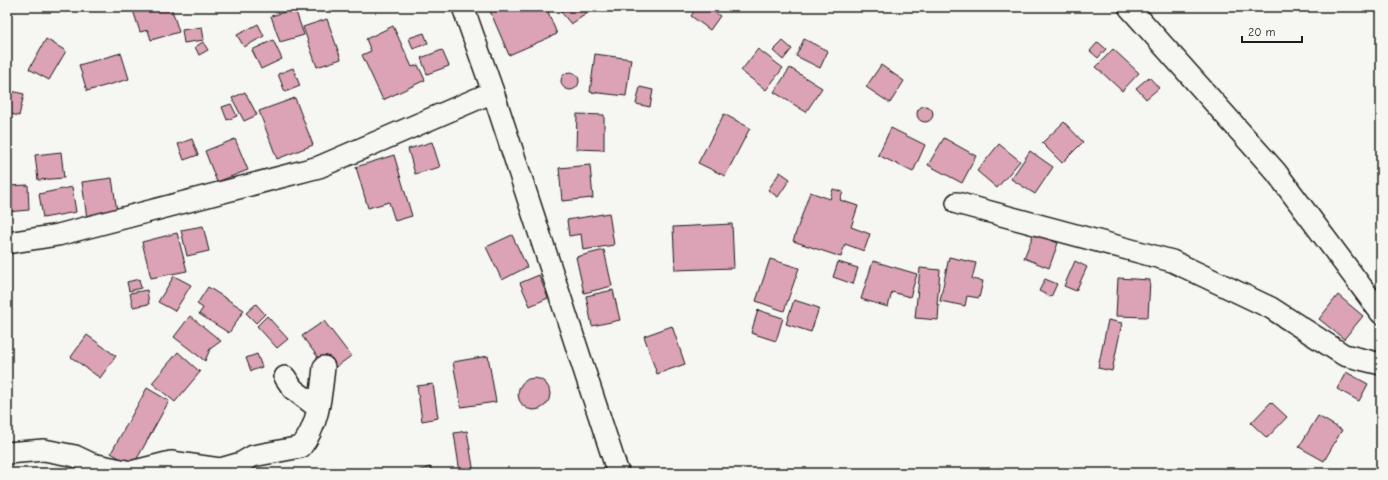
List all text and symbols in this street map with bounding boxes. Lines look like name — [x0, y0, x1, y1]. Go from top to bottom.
scale bar — [1242, 18, 1302, 44]
text: 20 m — [1248, 25, 1276, 39]

